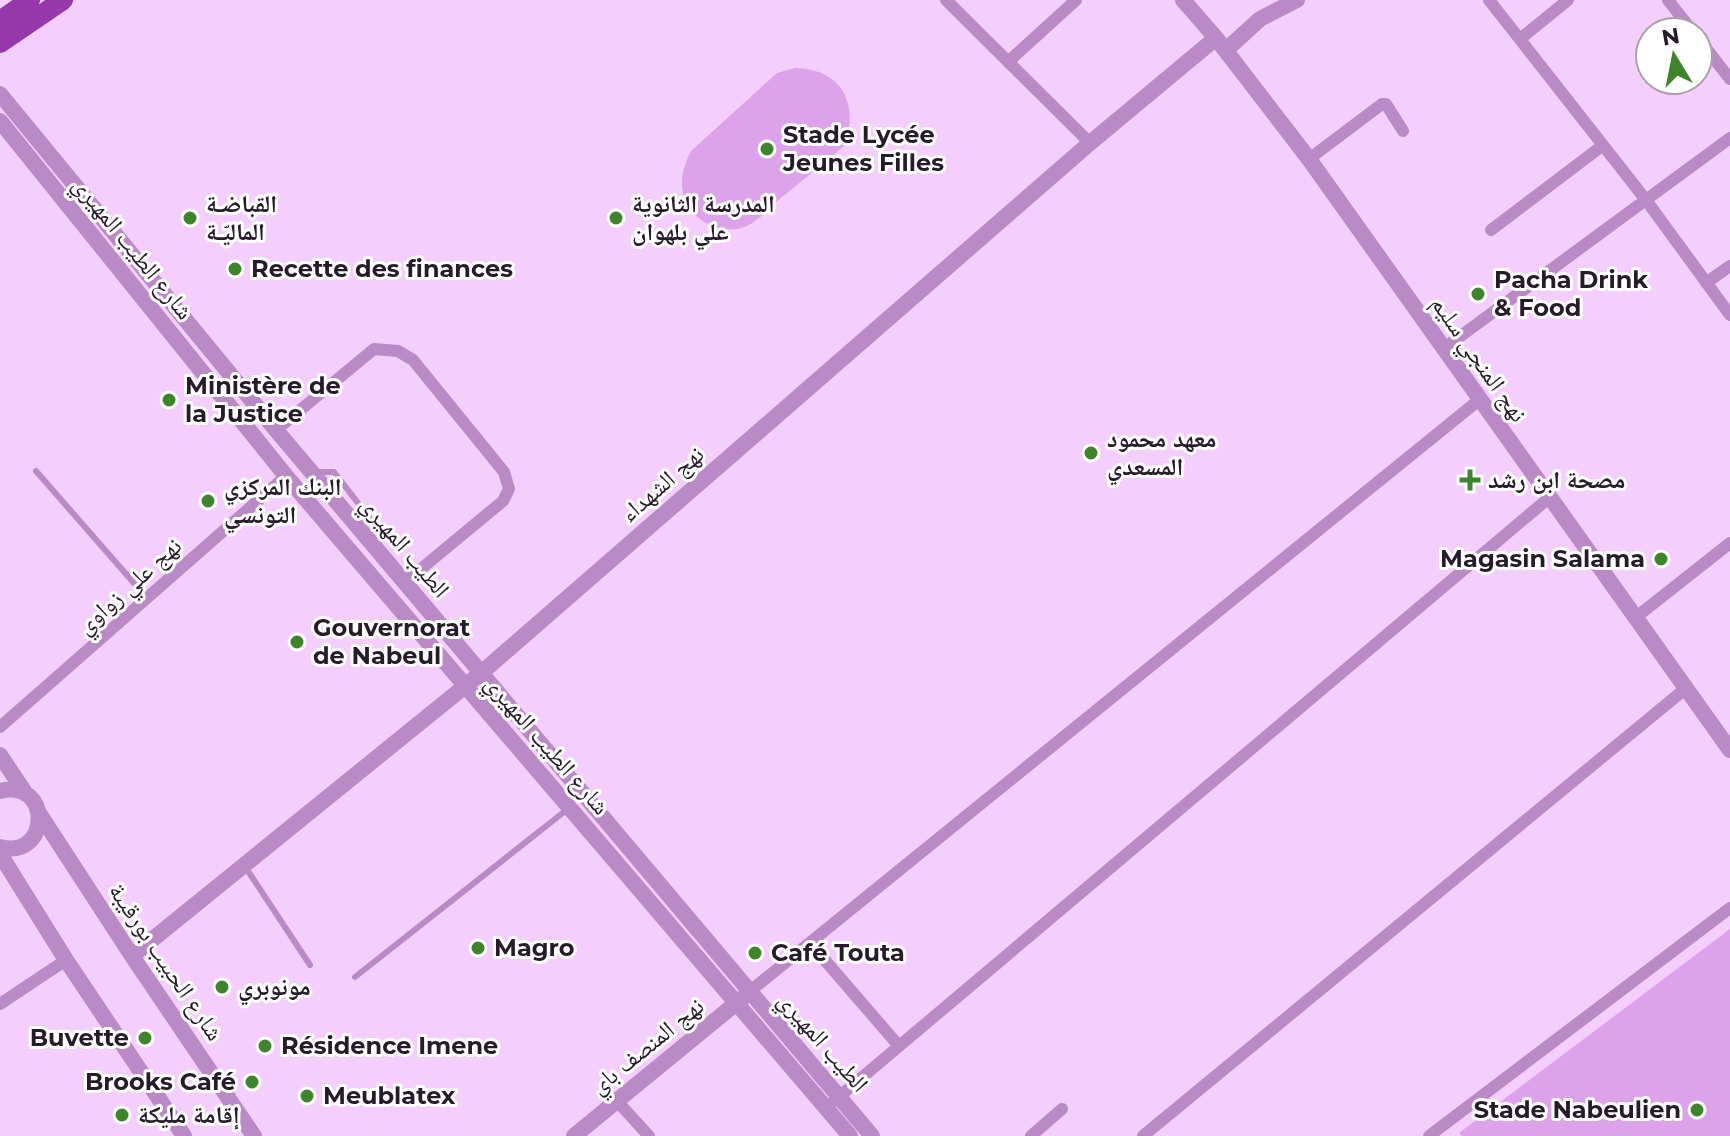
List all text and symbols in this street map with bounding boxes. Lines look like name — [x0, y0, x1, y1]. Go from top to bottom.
north arrow — [1634, 16, 1714, 96]
text: N — [1660, 22, 1682, 52]
place label: Stade Lycée Jeunes Filles — [782, 120, 944, 177]
marker: Stade Lycée Jeunes Filles — [758, 140, 776, 158]
street label: شارع الطيب المهيري — [63, 170, 200, 328]
place label: القباضـة الماليّـة — [206, 189, 277, 246]
place label: المدرسة الثانوية علي بلهوان — [632, 189, 775, 251]
marker: القباضـة الماليّـة — [181, 209, 199, 227]
marker: المدرسة الثانوية علي بلهوان — [607, 209, 625, 227]
place label: Recette des finances — [251, 254, 513, 283]
marker: Recette des finances — [226, 260, 244, 278]
place label: Pacha Drink & Food — [1494, 265, 1648, 322]
marker: Pacha Drink & Food — [1469, 285, 1487, 303]
street label: نهج المنجي سليم — [1421, 290, 1534, 430]
place label: Ministère de la Justice — [185, 371, 341, 428]
marker: Ministère de la Justice — [160, 391, 178, 409]
place label: معهد محمود المسعدي — [1107, 424, 1216, 486]
street label: نهج الشهداء — [614, 439, 710, 529]
marker: معهد محمود المسعدي — [1082, 444, 1100, 462]
place label: مصحة ابن رشد — [1488, 465, 1625, 494]
marker: مصحة ابن رشد — [1459, 469, 1481, 491]
place label: البنك المركزي التونسي — [224, 472, 342, 534]
street label: الطيب المهيري — [351, 490, 456, 607]
marker: البنك المركزي التونسي — [199, 492, 217, 510]
street label: نهج علي زواوي — [70, 531, 190, 644]
place label: Magasin Salama — [1440, 544, 1645, 573]
marker: Magasin Salama — [1652, 550, 1670, 568]
place label: Gouvernorat de Nabeul — [313, 613, 471, 670]
marker: Gouvernorat de Nabeul — [288, 633, 306, 651]
street label: شارع الطيب المهيري — [475, 669, 616, 824]
street label: شارع الحبيب بورقيبة — [102, 877, 230, 1047]
place label: Magro — [494, 933, 574, 962]
place label: Café Touta — [771, 938, 905, 967]
marker: Magro — [469, 939, 487, 957]
marker: Café Touta — [746, 944, 764, 962]
place label: مونوبري — [238, 972, 311, 1006]
marker: مونوبري — [213, 978, 231, 996]
street label: الطيب المهيري — [768, 986, 875, 1101]
street label: نهج المنصف باي — [584, 991, 713, 1104]
place label: Buvette — [30, 1023, 129, 1052]
marker: Buvette — [136, 1029, 154, 1047]
place label: Résidence Imene — [281, 1031, 498, 1060]
marker: Résidence Imene — [256, 1037, 274, 1055]
place label: Brooks Café — [85, 1067, 236, 1096]
marker: Brooks Café — [243, 1073, 261, 1091]
place label: Meublatex — [323, 1081, 456, 1110]
marker: Meublatex — [298, 1087, 316, 1105]
place label: Stade Nabeulien — [1474, 1095, 1681, 1124]
place label: إقامة مليكة — [138, 1100, 240, 1130]
marker: Stade Nabeulien — [1688, 1101, 1706, 1119]
marker: إقامة مليكة — [113, 1106, 131, 1124]

